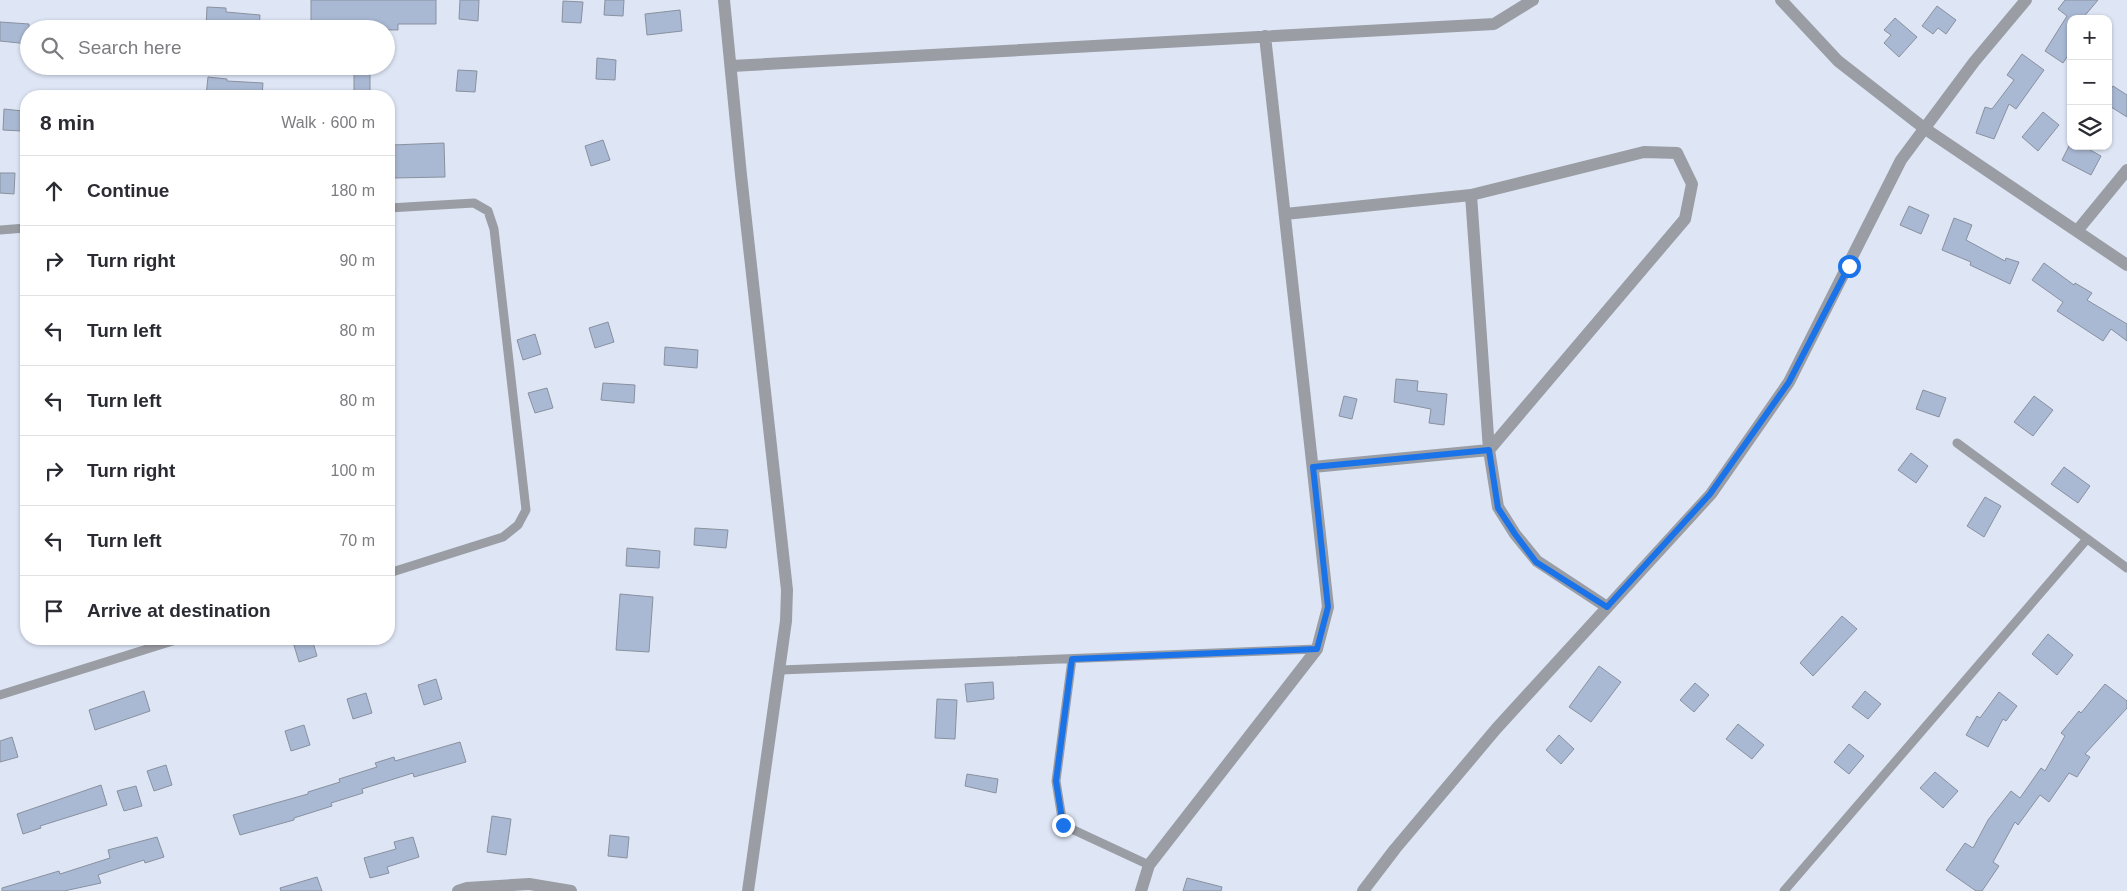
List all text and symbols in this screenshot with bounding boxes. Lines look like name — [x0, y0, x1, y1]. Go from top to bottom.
map controls — [2067, 15, 2112, 150]
button: + — [2067, 15, 2112, 60]
search box — [20, 20, 395, 75]
icon: search — [38, 34, 66, 62]
text: Search here — [78, 37, 182, 58]
button: − — [2067, 60, 2112, 105]
button: layers — [2067, 105, 2112, 150]
text: 8 min — [40, 111, 95, 134]
text: Walk · 600 m — [281, 114, 375, 131]
icon: ahead — [40, 177, 68, 205]
text: Continue — [87, 180, 169, 201]
text: 180 m — [331, 182, 375, 199]
icon: right — [40, 247, 68, 275]
text: Turn right — [87, 250, 175, 271]
text: 90 m — [339, 252, 375, 269]
route start — [1838, 255, 1861, 278]
icon: left — [40, 317, 68, 345]
text: Turn left — [87, 320, 162, 341]
text: 80 m — [339, 322, 375, 339]
icon: left — [40, 387, 68, 415]
text: Turn left — [87, 390, 162, 411]
text: 80 m — [339, 392, 375, 409]
icon: right — [40, 457, 68, 485]
text: Turn right — [87, 460, 175, 481]
text: 100 m — [331, 462, 375, 479]
icon: left — [40, 527, 68, 555]
text: Turn left — [87, 530, 162, 551]
text: 70 m — [339, 532, 375, 549]
icon: arrive — [40, 597, 68, 625]
text: Arrive at destination — [87, 600, 271, 621]
route end — [1052, 814, 1075, 837]

